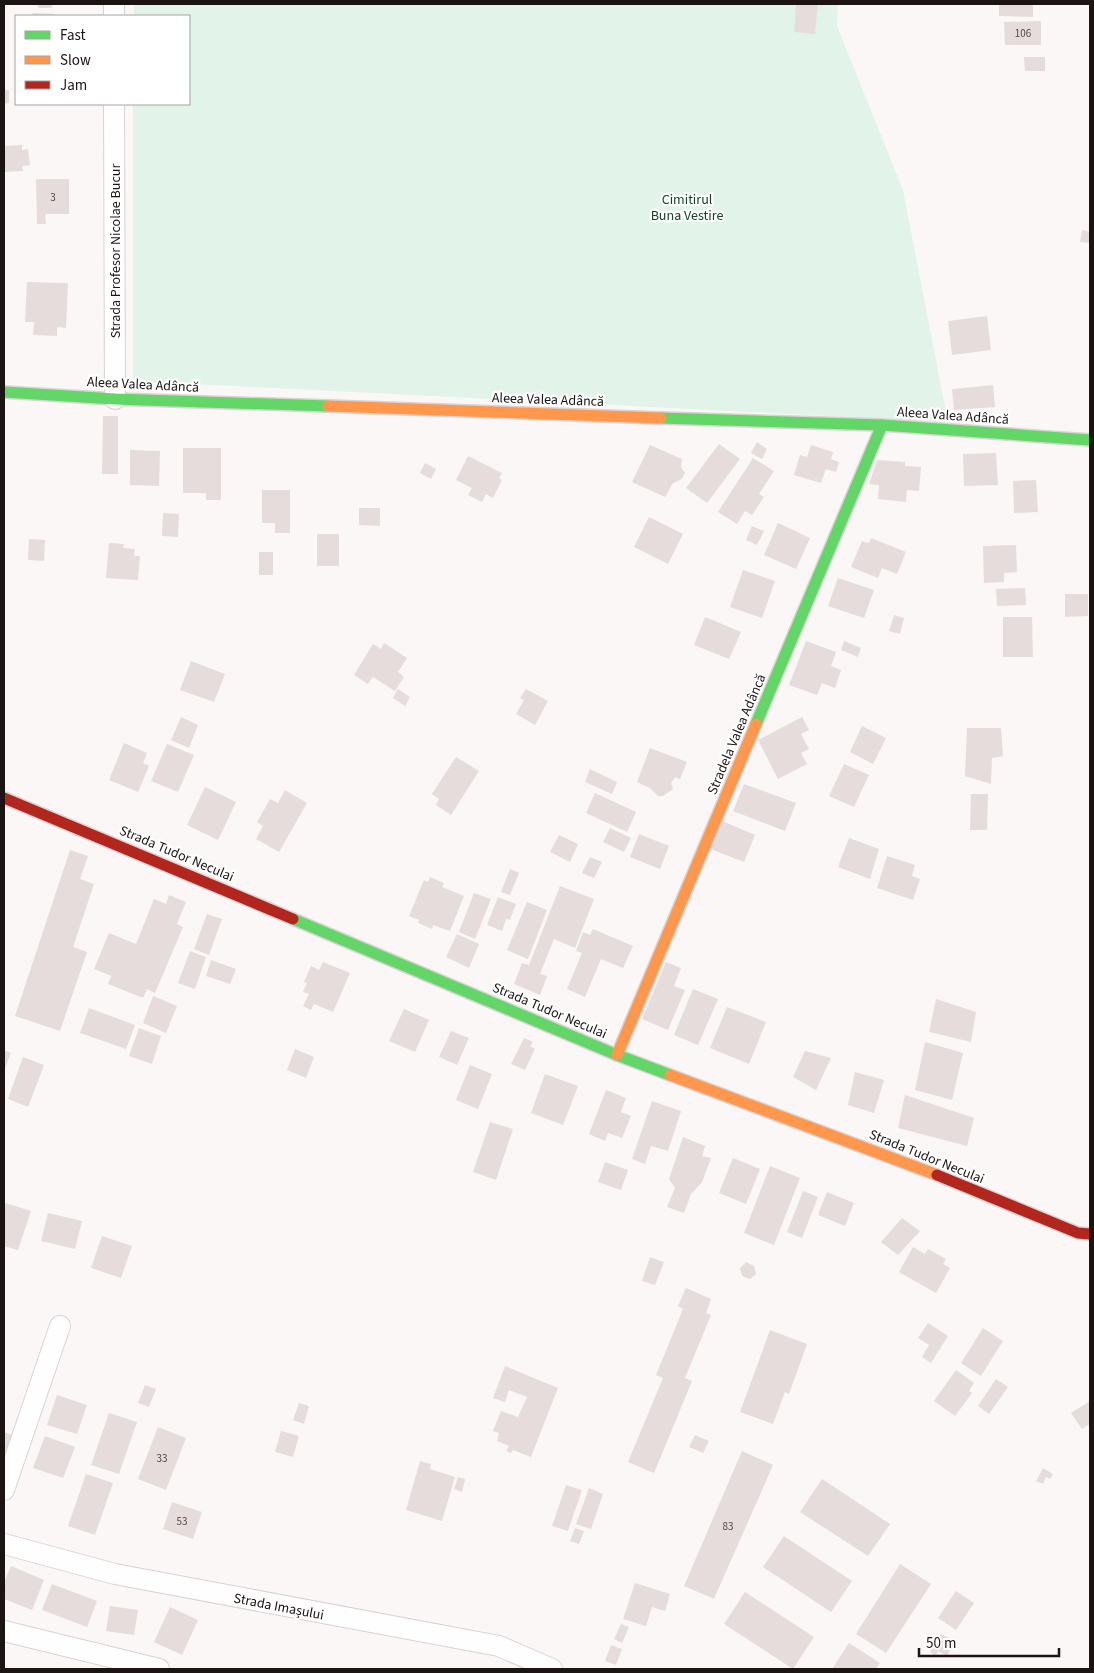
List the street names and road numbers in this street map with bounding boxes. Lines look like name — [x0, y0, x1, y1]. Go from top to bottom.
street label: Strada Profesor Nicolae Bucur — [106, 164, 126, 338]
street label: Aleea Valea Adâncă — [86, 372, 200, 398]
street label: Aleea Valea Adâncă — [492, 388, 604, 412]
street label: Aleea Valea Adâncă — [896, 402, 1010, 430]
street label: Stradela Valea Adâncă — [702, 671, 771, 798]
street label: Strada Tudor Neculai — [116, 821, 237, 887]
street label: Strada Tudor Neculai — [489, 978, 610, 1044]
street label: Strada Tudor Neculai — [866, 1125, 987, 1189]
street label: Strada Imașului — [232, 1588, 326, 1626]

